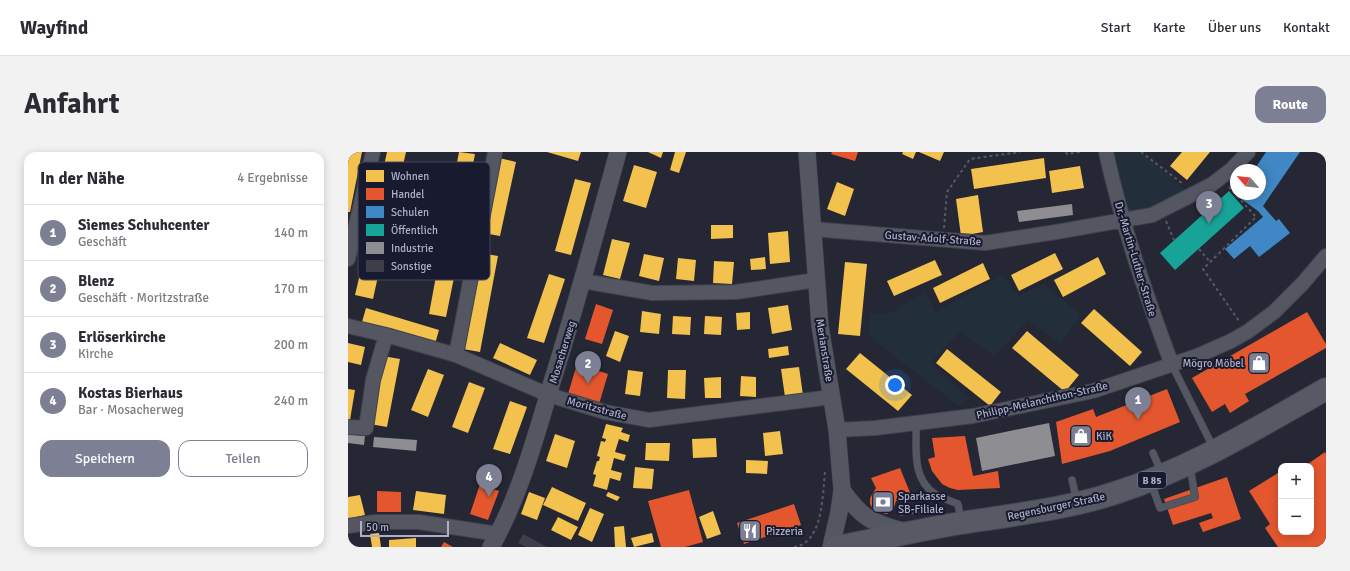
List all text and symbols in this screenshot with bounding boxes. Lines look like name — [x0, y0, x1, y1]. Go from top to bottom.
text: Wayfind — [20, 16, 88, 40]
text: Start — [1101, 19, 1131, 36]
text: Karte — [1153, 19, 1186, 36]
text: Über uns — [1208, 19, 1261, 36]
text: Kontakt — [1283, 19, 1330, 36]
button: Route — [1255, 86, 1326, 123]
text: Anfahrt — [24, 87, 120, 121]
legend — [358, 162, 490, 280]
north arrow — [1230, 164, 1266, 200]
text: In der Nähe — [40, 168, 125, 189]
text: 4 Ergebnisse — [237, 170, 308, 186]
text: Wohnen — [391, 170, 429, 183]
text: Handel — [391, 188, 425, 201]
pin: 3 — [1196, 191, 1222, 224]
street label: Dr.-Martin-Luther-Straße — [1112, 200, 1159, 318]
text: Schulen — [391, 206, 429, 219]
text: Siemes Schuhcenter — [78, 216, 209, 234]
text: Öffentlich — [391, 223, 438, 237]
text: 1 — [49, 225, 57, 241]
text: 140 m — [274, 225, 308, 241]
street label: Gustav-Adolf-Straße — [884, 229, 982, 248]
text: Geschäft — [78, 234, 127, 250]
text: Industrie — [391, 242, 433, 255]
text: Sonstige — [391, 260, 432, 273]
text: Blenz — [78, 272, 114, 290]
text: 2 — [49, 281, 57, 297]
text: 170 m — [274, 281, 308, 297]
text: Geschäft · Moritzstraße — [78, 290, 209, 306]
street label: Merianstraße — [813, 318, 836, 383]
street label: Mosacherweg — [547, 319, 578, 385]
text: Erlöserkirche — [78, 328, 166, 346]
text: 3 — [49, 337, 57, 353]
text: 200 m — [274, 337, 308, 353]
text: Kirche — [78, 346, 114, 362]
shop icon: Mögro Möbel — [1246, 350, 1272, 376]
pin: 2 — [575, 351, 601, 384]
place label: Mögro Möbel — [1182, 357, 1244, 370]
your location — [885, 375, 905, 395]
street label: Philipp-Melanchthon-Straße — [975, 379, 1109, 422]
text: Kostas Bierhaus — [78, 384, 183, 402]
pin: 1 — [1125, 387, 1151, 420]
text: 4 — [49, 393, 57, 409]
text: 240 m — [274, 393, 308, 409]
street label: Moritzstraße — [566, 394, 628, 423]
text: Bar · Mosacherweg — [78, 402, 184, 418]
shop icon: KiK — [1068, 423, 1094, 449]
place label: KiK — [1096, 430, 1113, 443]
button: Speichern — [40, 440, 170, 477]
button: Teilen — [178, 440, 308, 477]
map controls — [1278, 463, 1314, 535]
button: + — [1278, 463, 1314, 499]
pin: 4 — [476, 464, 502, 497]
road number: B 85 — [1138, 472, 1166, 488]
bank icon: Sparkasse SB-Filiale — [870, 489, 896, 515]
place label: Sparkasse SB-Filiale — [898, 490, 946, 516]
street label: Regensburger Straße — [1006, 490, 1106, 523]
button: − — [1278, 499, 1314, 535]
restaurant icon: Pizzeria — [737, 518, 763, 544]
scale bar — [360, 519, 449, 538]
text: 50 m — [366, 521, 389, 534]
place label: Pizzeria — [766, 525, 804, 538]

